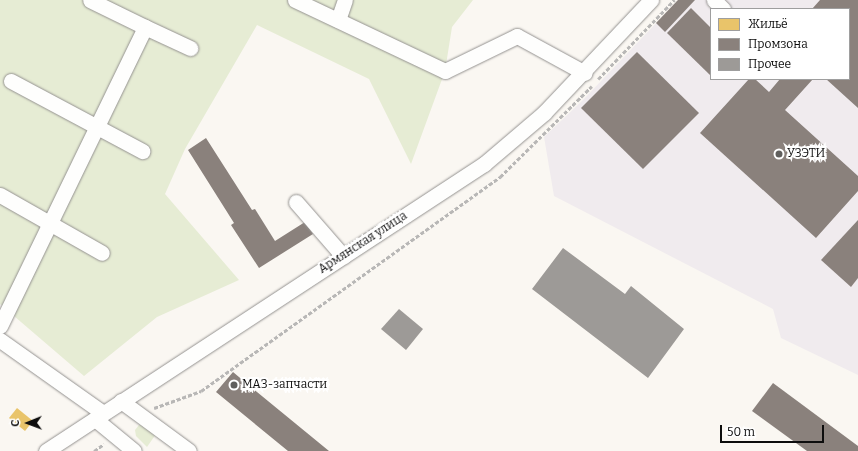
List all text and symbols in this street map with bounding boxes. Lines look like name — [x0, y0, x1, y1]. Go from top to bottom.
legend — [710, 8, 850, 80]
text: Жильё — [748, 17, 788, 31]
text: Промзона — [748, 37, 808, 51]
text: Прочее — [748, 57, 791, 71]
place label: УЗЭТИ — [787, 147, 825, 161]
marker: УЗЭТИ — [774, 149, 784, 159]
street label: Армянская улица — [316, 209, 410, 277]
place label: МАЗ-запчасти — [242, 378, 327, 392]
marker: МАЗ-запчасти — [229, 380, 239, 390]
north arrow — [8, 403, 48, 443]
scale bar — [722, 417, 826, 443]
text: С — [9, 420, 22, 427]
text: 50 m — [727, 425, 755, 439]

